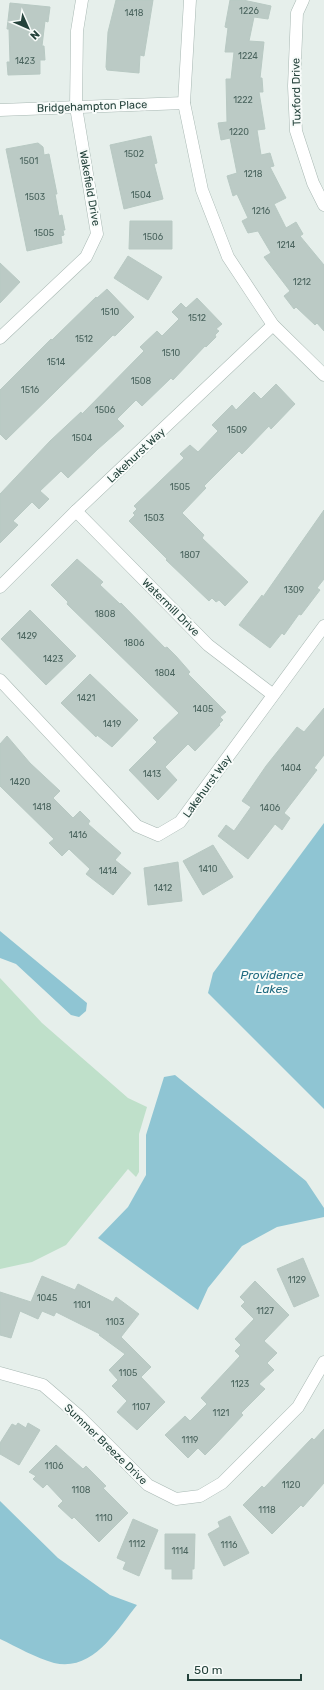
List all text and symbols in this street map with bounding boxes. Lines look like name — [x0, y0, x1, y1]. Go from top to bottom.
house number: 1226 — [239, 6, 259, 16]
north arrow — [8, 8, 48, 48]
house number: 1418 — [125, 8, 144, 18]
text: N — [27, 27, 42, 42]
house number: 1224 — [238, 51, 258, 61]
house number: 1423 — [15, 56, 35, 66]
street label: Tuxford Drive — [289, 58, 304, 126]
house number: 1222 — [233, 95, 253, 105]
street label: Bridgehampton Place — [37, 98, 147, 115]
house number: 1220 — [229, 127, 249, 137]
street label: Wakefield Drive — [76, 149, 103, 227]
house number: 1502 — [124, 149, 144, 159]
house number: 1501 — [20, 156, 39, 166]
house number: 1218 — [244, 169, 263, 179]
house number: 1504 — [131, 190, 152, 200]
house number: 1503 — [25, 192, 45, 202]
house number: 1216 — [252, 206, 271, 216]
house number: 1505 — [34, 228, 54, 238]
house number: 1506 — [143, 232, 164, 242]
house number: 1214 — [277, 240, 296, 250]
house number: 1212 — [293, 277, 311, 287]
house number: 1510 — [101, 307, 120, 317]
house number: 1512 — [188, 313, 206, 323]
house number: 1512 — [75, 334, 93, 344]
house number: 1510 — [162, 348, 181, 358]
house number: 1514 — [47, 357, 66, 367]
house number: 1508 — [131, 376, 152, 386]
house number: 1516 — [21, 385, 40, 395]
house number: 1506 — [95, 405, 116, 415]
street label: Lakehurst Way — [105, 425, 168, 485]
house number: 1509 — [227, 425, 247, 435]
house number: 1504 — [72, 433, 93, 443]
house number: 1505 — [170, 482, 190, 492]
house number: 1503 — [144, 513, 164, 523]
house number: 1807 — [180, 550, 200, 560]
street label: Watermill Drive — [139, 576, 202, 639]
house number: 1309 — [284, 585, 304, 595]
house number: 1808 — [94, 609, 116, 619]
house number: 1429 — [17, 631, 37, 641]
house number: 1806 — [124, 638, 145, 648]
house number: 1423 — [43, 654, 63, 664]
house number: 1804 — [155, 668, 176, 678]
house number: 1421 — [77, 693, 95, 703]
house number: 1405 — [193, 704, 213, 714]
house number: 1419 — [103, 719, 121, 729]
street label: Lakehurst Way — [180, 752, 235, 820]
house number: 1404 — [281, 763, 302, 773]
house number: 1413 — [143, 769, 161, 779]
house number: 1420 — [10, 777, 30, 787]
house number: 1418 — [33, 802, 52, 812]
house number: 1406 — [260, 803, 281, 813]
house number: 1416 — [69, 830, 88, 840]
house number: 1410 — [199, 864, 218, 874]
house number: 1414 — [99, 866, 118, 876]
house number: 1412 — [154, 883, 172, 893]
water label: Providence Lakes — [241, 968, 304, 996]
house number: 1129 — [288, 1275, 306, 1285]
house number: 1045 — [37, 1293, 57, 1303]
house number: 1101 — [73, 1300, 91, 1310]
house number: 1127 — [256, 1306, 274, 1316]
house number: 1103 — [106, 1317, 124, 1327]
house number: 1105 — [119, 1368, 137, 1378]
house number: 1123 — [231, 1379, 249, 1389]
street label: Summer Breeze Drive — [61, 1401, 150, 1487]
house number: 1107 — [132, 1402, 150, 1412]
house number: 1121 — [213, 1408, 230, 1418]
house number: 1119 — [182, 1435, 198, 1445]
house number: 1106 — [45, 1461, 64, 1471]
house number: 1120 — [282, 1480, 301, 1490]
house number: 1108 — [71, 1485, 91, 1495]
house number: 1118 — [258, 1505, 276, 1515]
house number: 1110 — [95, 1513, 113, 1523]
house number: 1112 — [129, 1539, 145, 1549]
house number: 1116 — [221, 1540, 238, 1550]
house number: 1114 — [171, 1546, 189, 1556]
scale bar — [188, 1656, 301, 1682]
text: 50 m — [194, 1663, 222, 1677]

